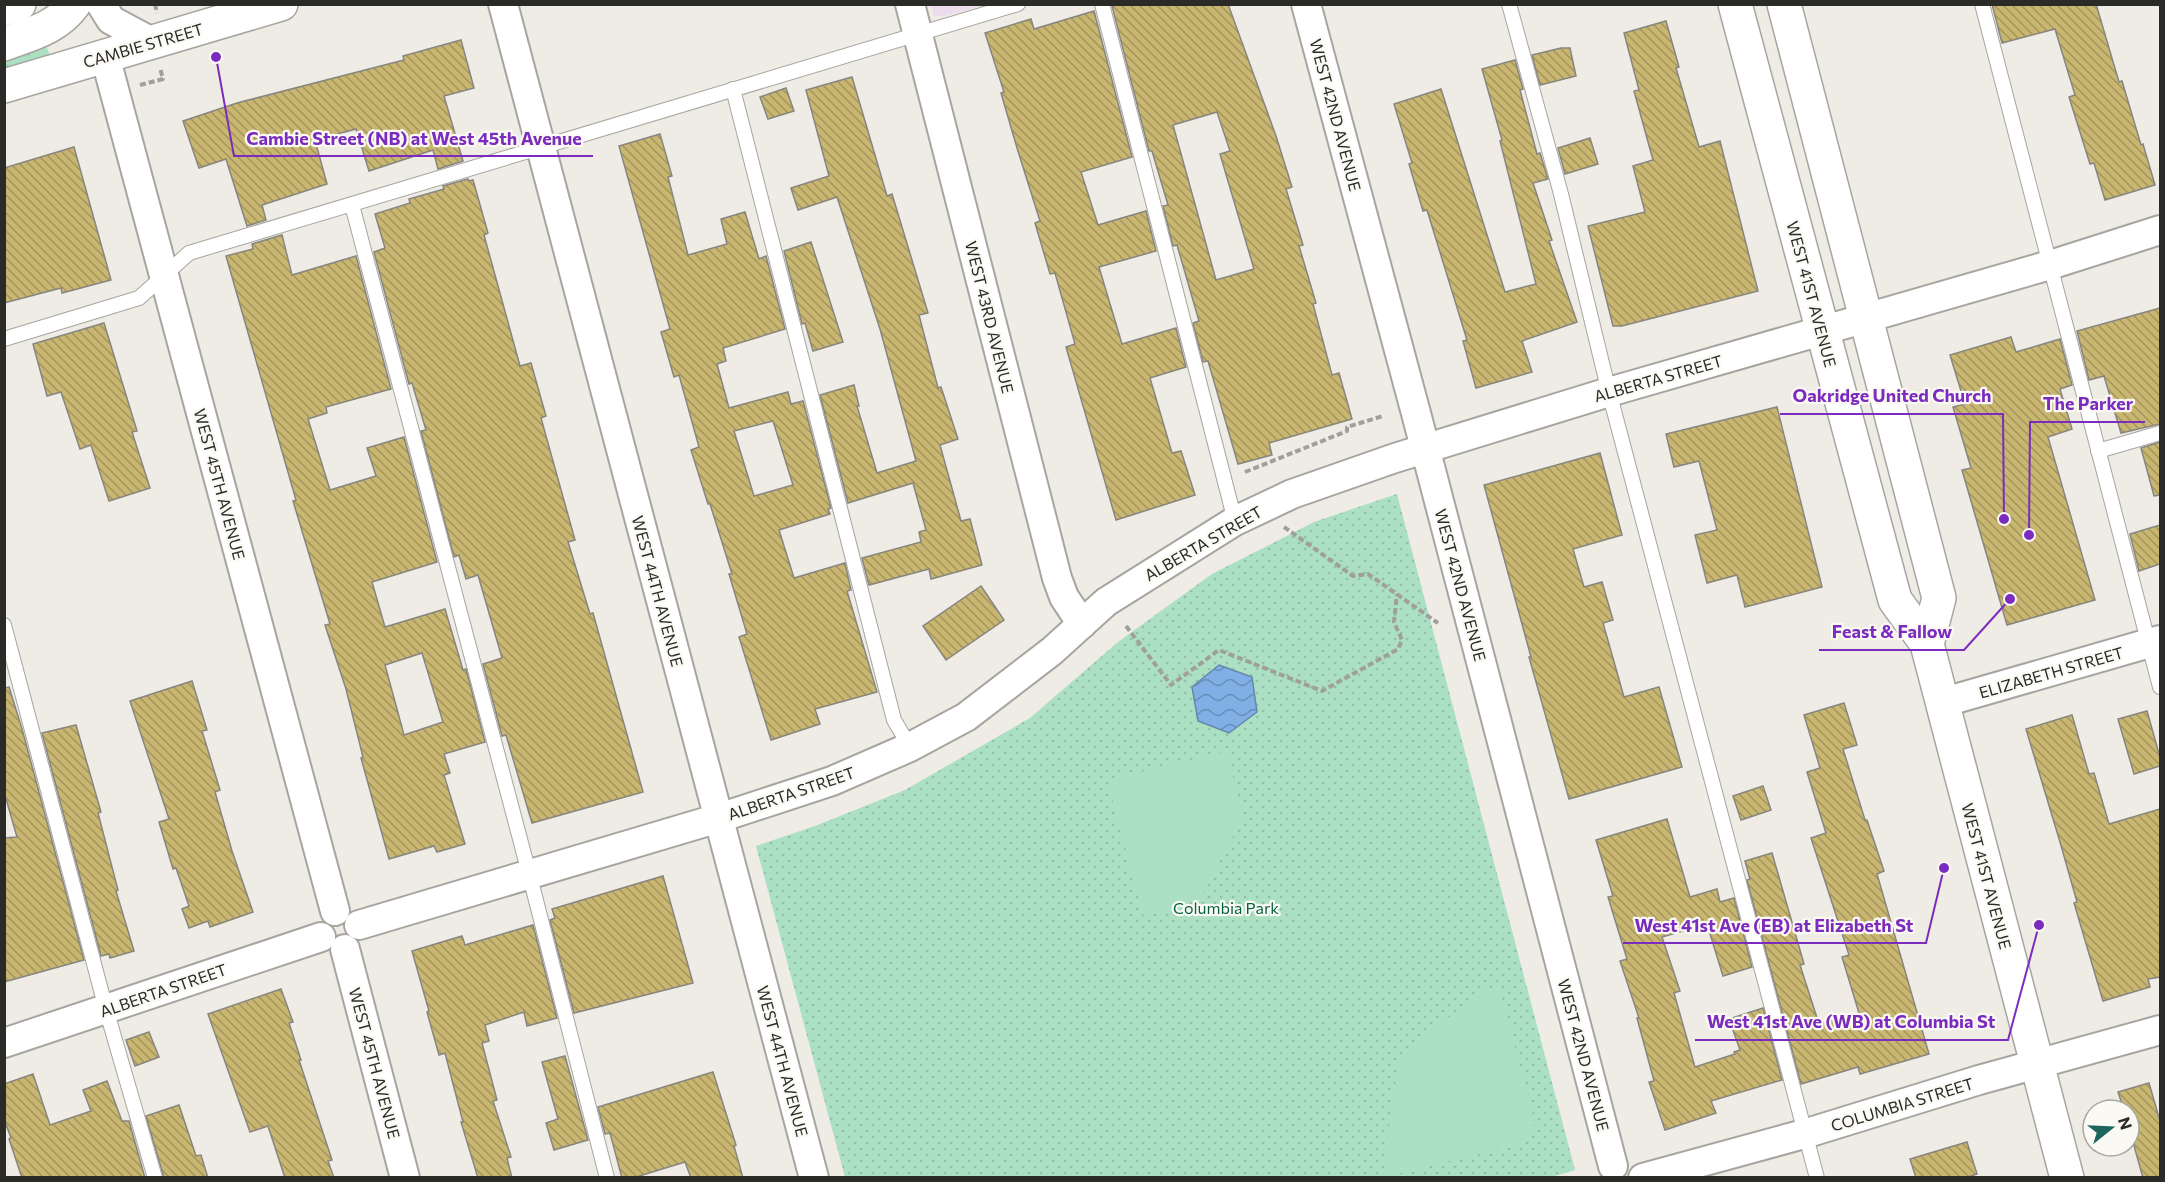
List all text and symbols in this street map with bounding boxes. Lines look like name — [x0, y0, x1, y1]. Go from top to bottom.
street label: CAMBIE STREET — [81, 19, 205, 71]
street label: WEST 42ND AVENUE — [1306, 37, 1366, 193]
callout: Cambie Street (NB) at West 45th Avenue — [234, 120, 593, 156]
text: Cambie Street (NB) at West 45th Avenue — [246, 127, 582, 149]
street label: WEST 41ST AVENUE — [1783, 219, 1841, 369]
street label: WEST 43RD AVENUE — [962, 239, 1018, 395]
street label: ALBERTA STREET — [1592, 351, 1724, 405]
callout: Oakridge United Church — [1780, 378, 2003, 414]
text: Oakridge United Church — [1793, 384, 1991, 406]
callout: The Parker — [2030, 386, 2145, 422]
text: The Parker — [2043, 392, 2134, 414]
street label: WEST 45TH AVENUE — [191, 406, 249, 562]
street label: ALBERTA STREET — [1141, 502, 1265, 584]
street label: WEST 42ND AVENUE — [1431, 507, 1491, 663]
street label: WEST 44TH AVENUE — [629, 513, 687, 669]
callout: Feast & Fallow — [1819, 614, 1964, 650]
text: Feast & Fallow — [1832, 620, 1952, 642]
street label: ELIZABETH STREET — [1977, 642, 2125, 702]
street label: ALBERTA STREET — [725, 762, 857, 824]
street label: WEST 41ST AVENUE — [1958, 801, 2016, 951]
park label: Columbia Park — [1173, 898, 1279, 917]
callout: West 41st Ave (EB) at Elizabeth St — [1623, 907, 1926, 943]
text: West 41st Ave (EB) at Elizabeth St — [1635, 914, 1914, 936]
street label: ALBERTA STREET — [97, 959, 229, 1021]
street label: WEST 42ND AVENUE — [1554, 977, 1614, 1133]
street label: WEST 44TH AVENUE — [754, 983, 812, 1139]
street label: WEST 45TH AVENUE — [346, 985, 404, 1141]
callout: West 41st Ave (WB) at Columbia St — [1695, 1004, 2008, 1040]
text: West 41st Ave (WB) at Columbia St — [1707, 1010, 1996, 1032]
street label: COLUMBIA STREET — [1828, 1073, 1976, 1135]
north arrow — [2081, 1098, 2141, 1158]
text: N — [2115, 1115, 2137, 1132]

